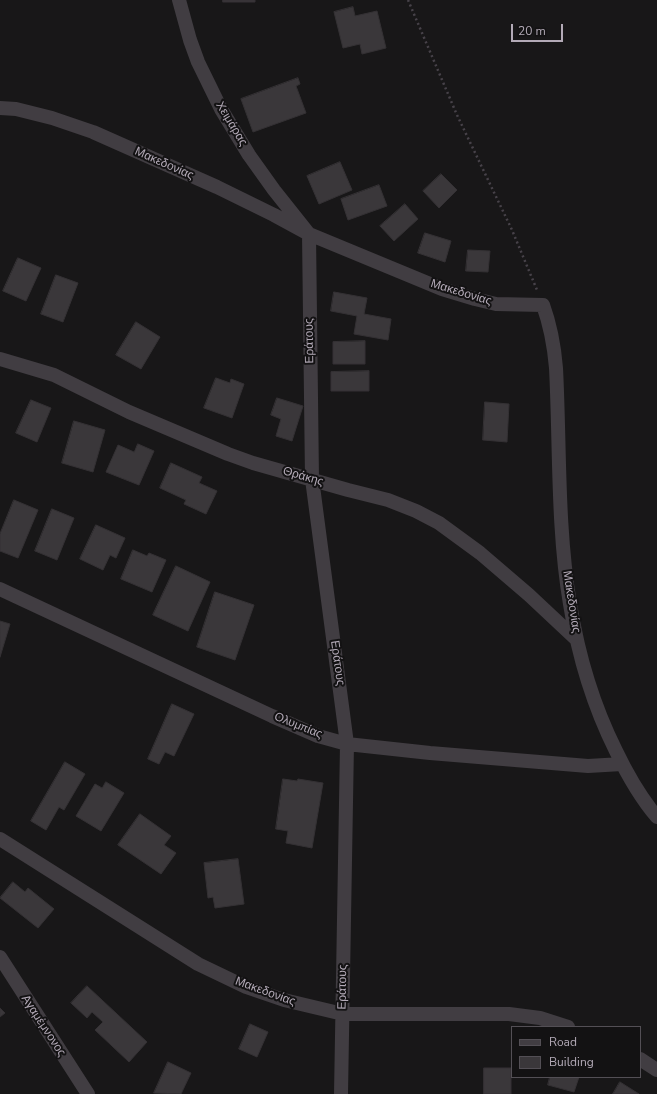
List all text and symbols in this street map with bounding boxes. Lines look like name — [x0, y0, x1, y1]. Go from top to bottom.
scale bar — [513, 16, 565, 42]
text: 20 m — [518, 23, 546, 39]
street label: Χειμάρας — [212, 99, 250, 149]
street label: Μακεδονίας — [132, 145, 196, 183]
street label: Μακεδονίας — [429, 277, 493, 309]
street label: Εράτους — [302, 318, 318, 364]
street label: Θράκης — [281, 464, 325, 490]
street label: Μακεδονίας — [559, 570, 583, 634]
street label: Εράτους — [327, 640, 347, 686]
street label: Ολυμπίας — [272, 710, 324, 742]
street label: Εράτους — [335, 964, 351, 1010]
street label: Μακεδονίας — [233, 974, 297, 1010]
street label: Αγαμέμνονος — [18, 992, 68, 1060]
legend — [511, 1026, 641, 1078]
text: Road — [549, 1034, 577, 1050]
text: Building — [549, 1054, 594, 1070]

